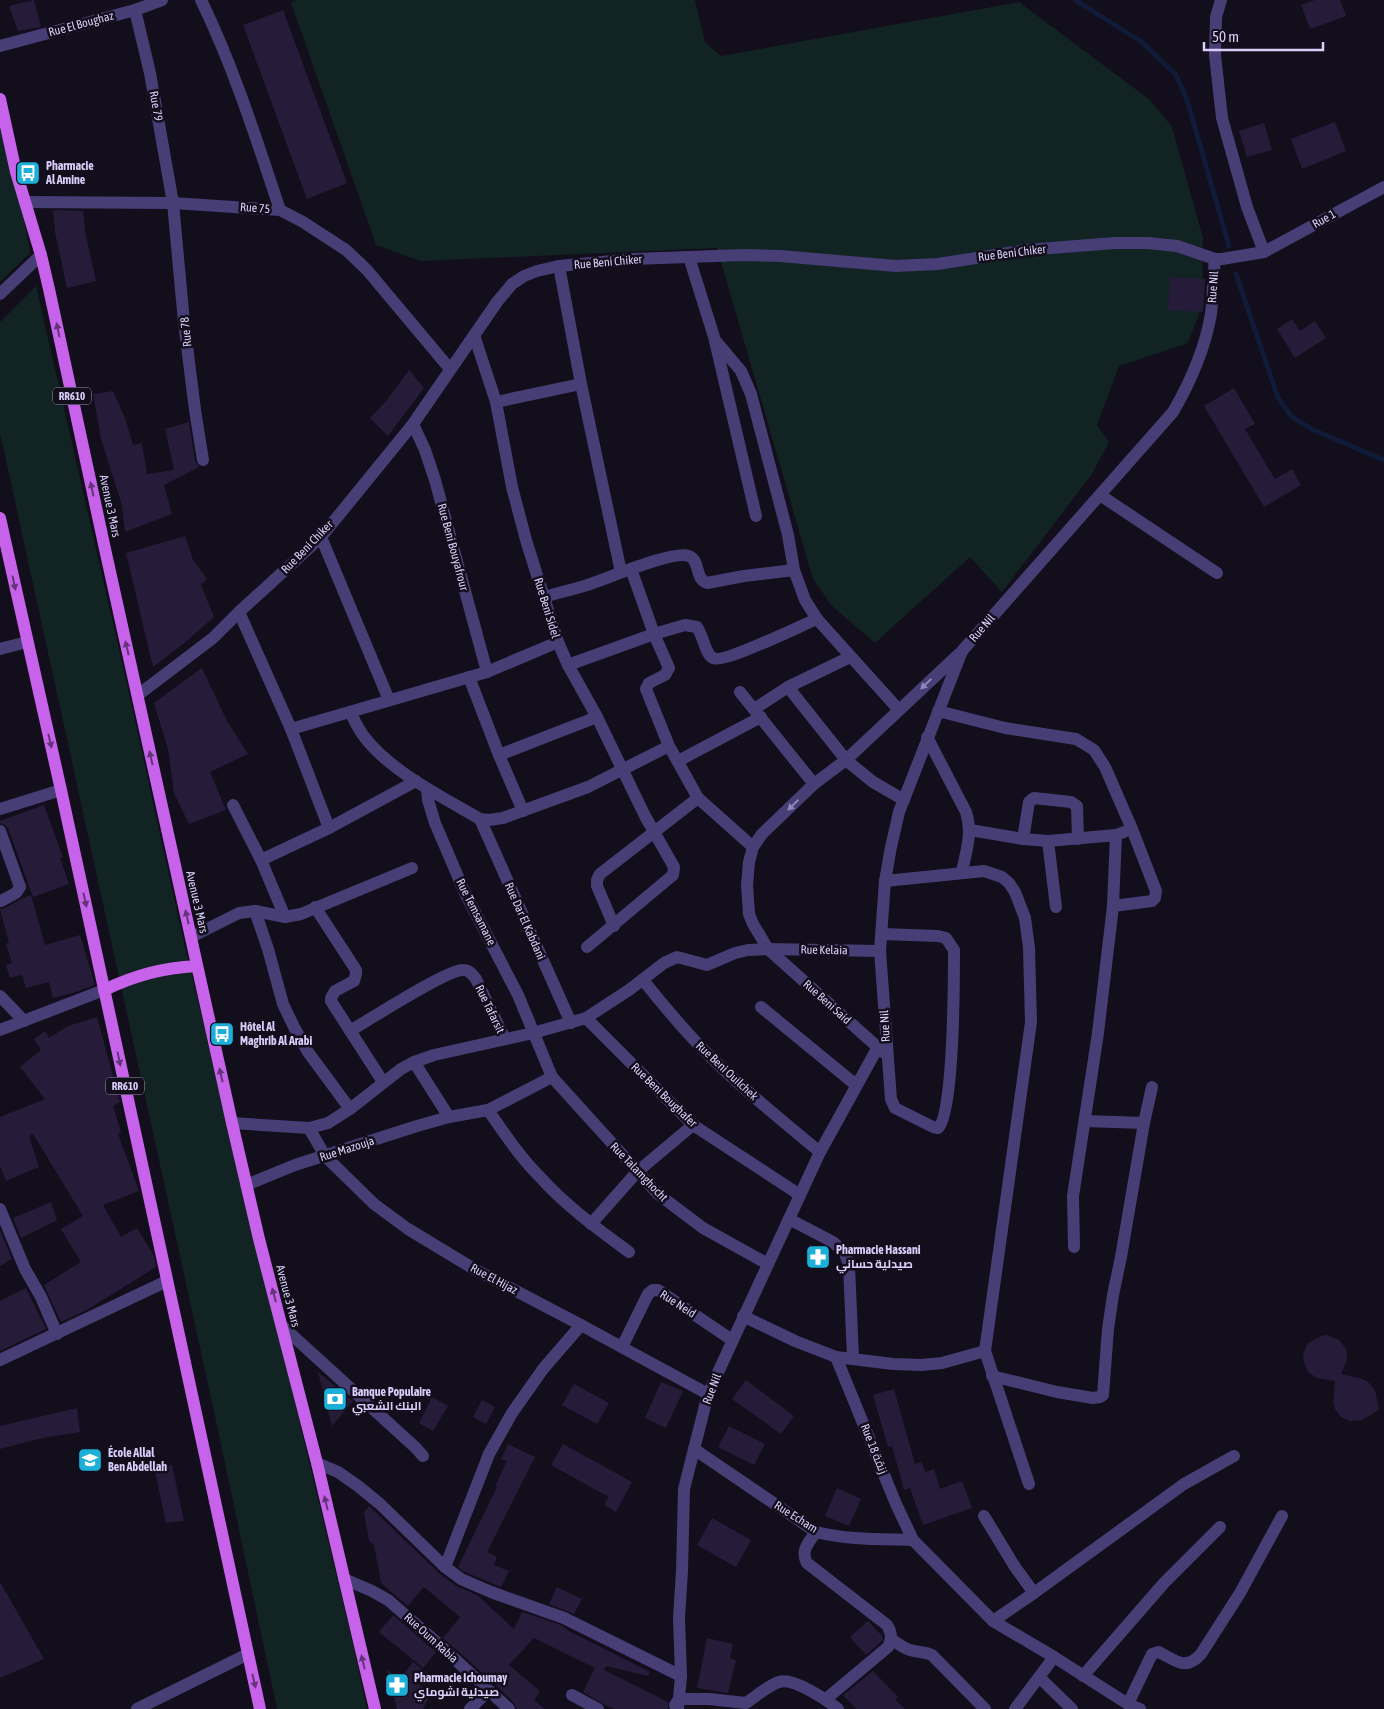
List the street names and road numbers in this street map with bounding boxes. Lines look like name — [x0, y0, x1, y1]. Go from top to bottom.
street label: Rue El Boughaz — [47, 8, 116, 39]
street label: Rue 79 — [146, 90, 166, 122]
street label: Rue 75 — [239, 200, 271, 216]
street label: Rue 1 — [1310, 207, 1338, 231]
street label: Rue Beni Chiker — [977, 242, 1047, 264]
street label: Rue Beni Chiker — [573, 252, 643, 272]
street label: Rue Nil — [1205, 270, 1221, 303]
street label: Rue 78 — [177, 316, 195, 348]
road number: RR610 — [53, 388, 91, 404]
street label: Avenue 3 Mars — [97, 473, 123, 539]
street label: Rue Beni Bouyafrour — [435, 502, 471, 593]
street label: Rue Beni Chiker — [278, 517, 336, 576]
street label: Rue Beni Sidel — [531, 576, 563, 641]
street label: Rue Nil — [966, 611, 998, 645]
street label: Avenue 3 Mars — [183, 869, 211, 935]
street label: Rue Temsamane — [453, 876, 499, 948]
street label: Rue Dar El Kabdani — [502, 880, 548, 962]
street label: Rue Kelaia — [800, 943, 848, 957]
street label: Rue Beni Said — [800, 977, 854, 1027]
street label: Rue Tafarsit — [472, 983, 508, 1036]
street label: Rue Nil — [877, 1009, 893, 1042]
street label: Rue Beni Ouilchek — [693, 1039, 761, 1104]
street label: Rue Beni Boughafer — [628, 1060, 700, 1130]
road number: RR610 — [106, 1078, 144, 1094]
street label: Rue Mazouja — [318, 1134, 376, 1164]
street label: Rue Talamghocht — [607, 1140, 671, 1205]
street label: Rue El Hijaz — [468, 1261, 520, 1298]
street label: Avenue 3 Mars — [273, 1263, 303, 1329]
street label: Rue Neid — [657, 1287, 699, 1321]
street label: Rue Nil — [700, 1371, 725, 1406]
street label: Rue 18 زنقة — [858, 1422, 890, 1476]
street label: Rue Echam — [772, 1498, 820, 1536]
street label: Rue Oum Rabia — [401, 1610, 461, 1666]

